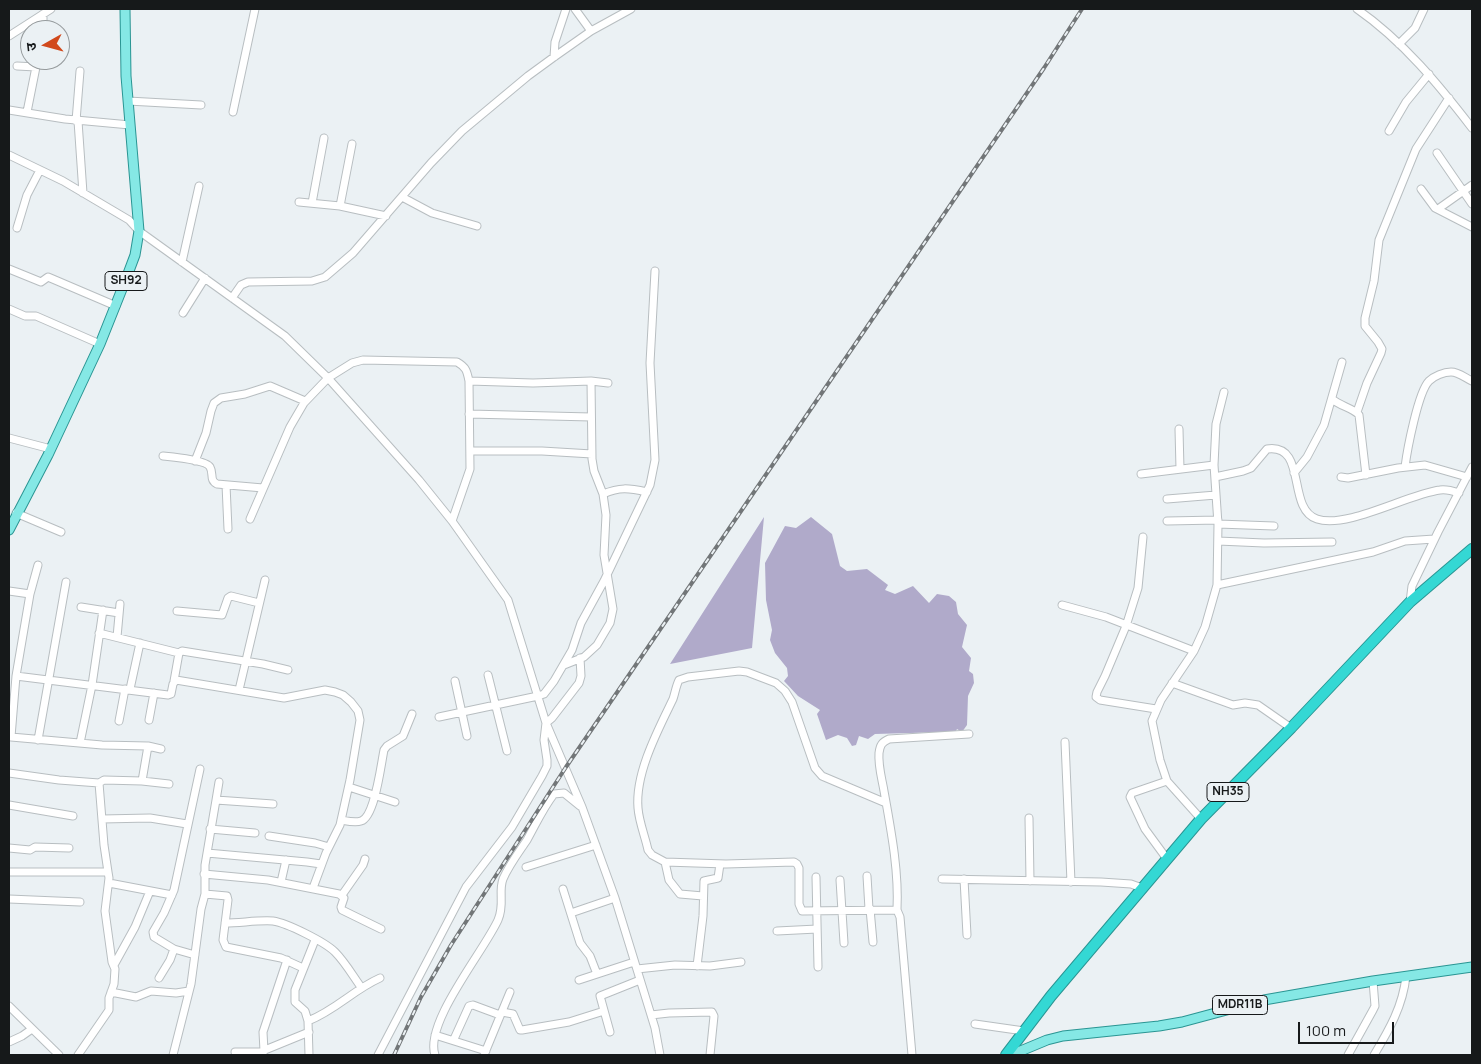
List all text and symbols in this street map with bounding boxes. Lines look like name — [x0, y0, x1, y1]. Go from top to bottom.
north arrow — [20, 20, 70, 70]
text: उ — [21, 42, 41, 52]
road number: SH92 — [105, 272, 147, 290]
road number: NH35 — [1207, 782, 1249, 802]
road number: MDR11B — [1212, 996, 1268, 1014]
scale bar — [1301, 1012, 1397, 1044]
text: 100 m — [1306, 1020, 1346, 1041]

